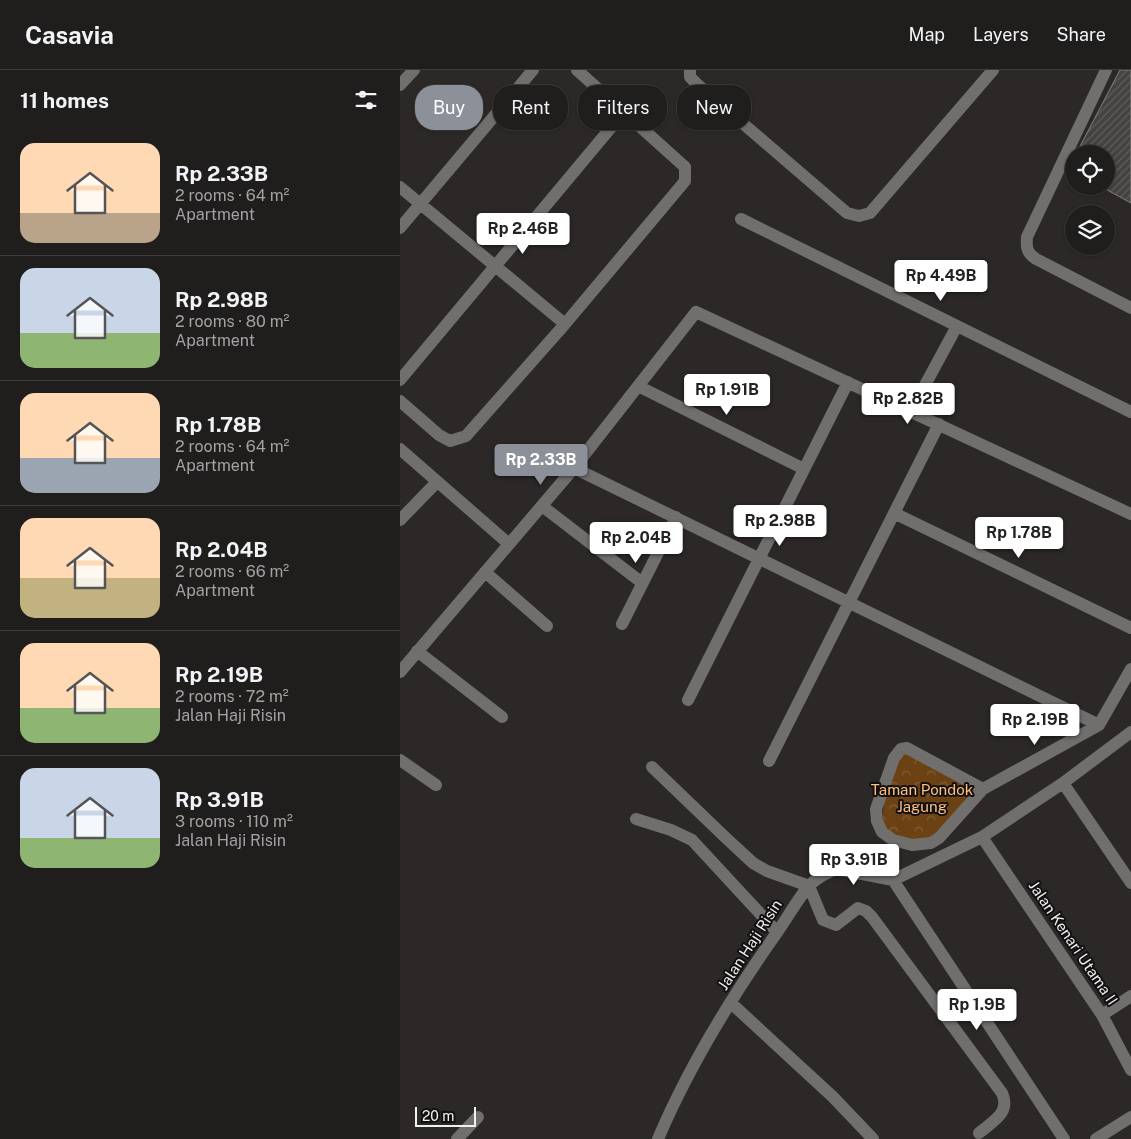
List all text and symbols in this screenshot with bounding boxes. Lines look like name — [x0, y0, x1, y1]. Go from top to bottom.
text: Casavia — [25, 21, 114, 49]
text: Map — [909, 24, 945, 45]
text: Layers — [973, 24, 1029, 45]
text: Share — [1057, 24, 1106, 45]
chip: Buy — [415, 85, 483, 130]
chip: Rent — [493, 85, 568, 130]
chip: Filters — [578, 85, 667, 130]
chip: New — [677, 85, 751, 130]
icon: filters — [352, 86, 380, 114]
text: 11 homes — [20, 88, 109, 113]
map controls — [1065, 145, 1115, 255]
button: locate — [1065, 145, 1115, 195]
text: Rp 2.33B — [175, 161, 268, 186]
icon: home — [60, 163, 120, 223]
text: 2 rooms · 64 m² — [175, 186, 289, 205]
text: Apartment — [175, 205, 255, 224]
button: layers — [1065, 205, 1115, 255]
pin: Rp 2.46B — [471, 212, 575, 255]
text: Rp 2.46B — [488, 219, 558, 238]
pin: Rp 4.49B — [889, 260, 993, 302]
text: Rp 4.49B — [905, 266, 977, 285]
text: Rp 2.98B — [175, 287, 268, 312]
icon: home — [60, 288, 120, 348]
text: 2 rooms · 80 m² — [175, 312, 289, 331]
text: Apartment — [175, 331, 255, 350]
pin: Rp 1.91B — [675, 374, 779, 416]
text: Rp 1.91B — [695, 380, 759, 399]
pin: Rp 2.82B — [856, 382, 960, 425]
text: Rp 2.82B — [873, 389, 943, 408]
text: Rp 1.78B — [175, 412, 261, 437]
icon: home — [60, 413, 120, 473]
text: 2 rooms · 64 m² — [175, 437, 289, 456]
pin: Rp 2.33B — [489, 444, 593, 486]
text: Rp 2.33B — [505, 450, 577, 469]
text: Apartment — [175, 456, 255, 475]
pin: Rp 2.98B — [728, 504, 832, 547]
text: Rp 2.98B — [744, 511, 816, 530]
pin: Rp 1.78B — [967, 516, 1071, 559]
pin: Rp 2.04B — [584, 522, 688, 564]
text: Rp 1.78B — [986, 523, 1052, 542]
text: Rp 2.04B — [601, 528, 671, 547]
text: Rp 2.04B — [175, 537, 268, 562]
icon: home — [60, 538, 120, 598]
text: 2 rooms · 66 m² — [175, 562, 289, 581]
text: Apartment — [175, 581, 255, 600]
text: Rp 2.19B — [175, 662, 263, 687]
icon: home — [60, 663, 120, 723]
text: 2 rooms · 72 m² — [175, 687, 289, 706]
pin: Rp 2.19B — [983, 704, 1087, 746]
text: Jalan Haji Risin — [175, 706, 286, 725]
text: Rp 2.19B — [1001, 710, 1069, 729]
park label: Taman Pondok Jagung — [871, 781, 973, 815]
text: Rp 3.91B — [175, 787, 264, 812]
icon: home — [60, 788, 120, 848]
text: 3 rooms · 110 m² — [175, 812, 293, 831]
text: Jalan Haji Risin — [175, 831, 286, 850]
pin: Rp 3.91B — [802, 844, 906, 886]
text: Rp 3.91B — [820, 850, 888, 869]
street label: Jalan Kenari Utama II — [1026, 878, 1121, 1008]
street label: Jalan Haji Risin — [714, 896, 785, 993]
pin: Rp 1.9B — [931, 988, 1023, 1031]
text: Rp 1.9B — [948, 995, 1006, 1014]
scale bar — [415, 1104, 476, 1127]
text: 20 m — [422, 1108, 454, 1124]

